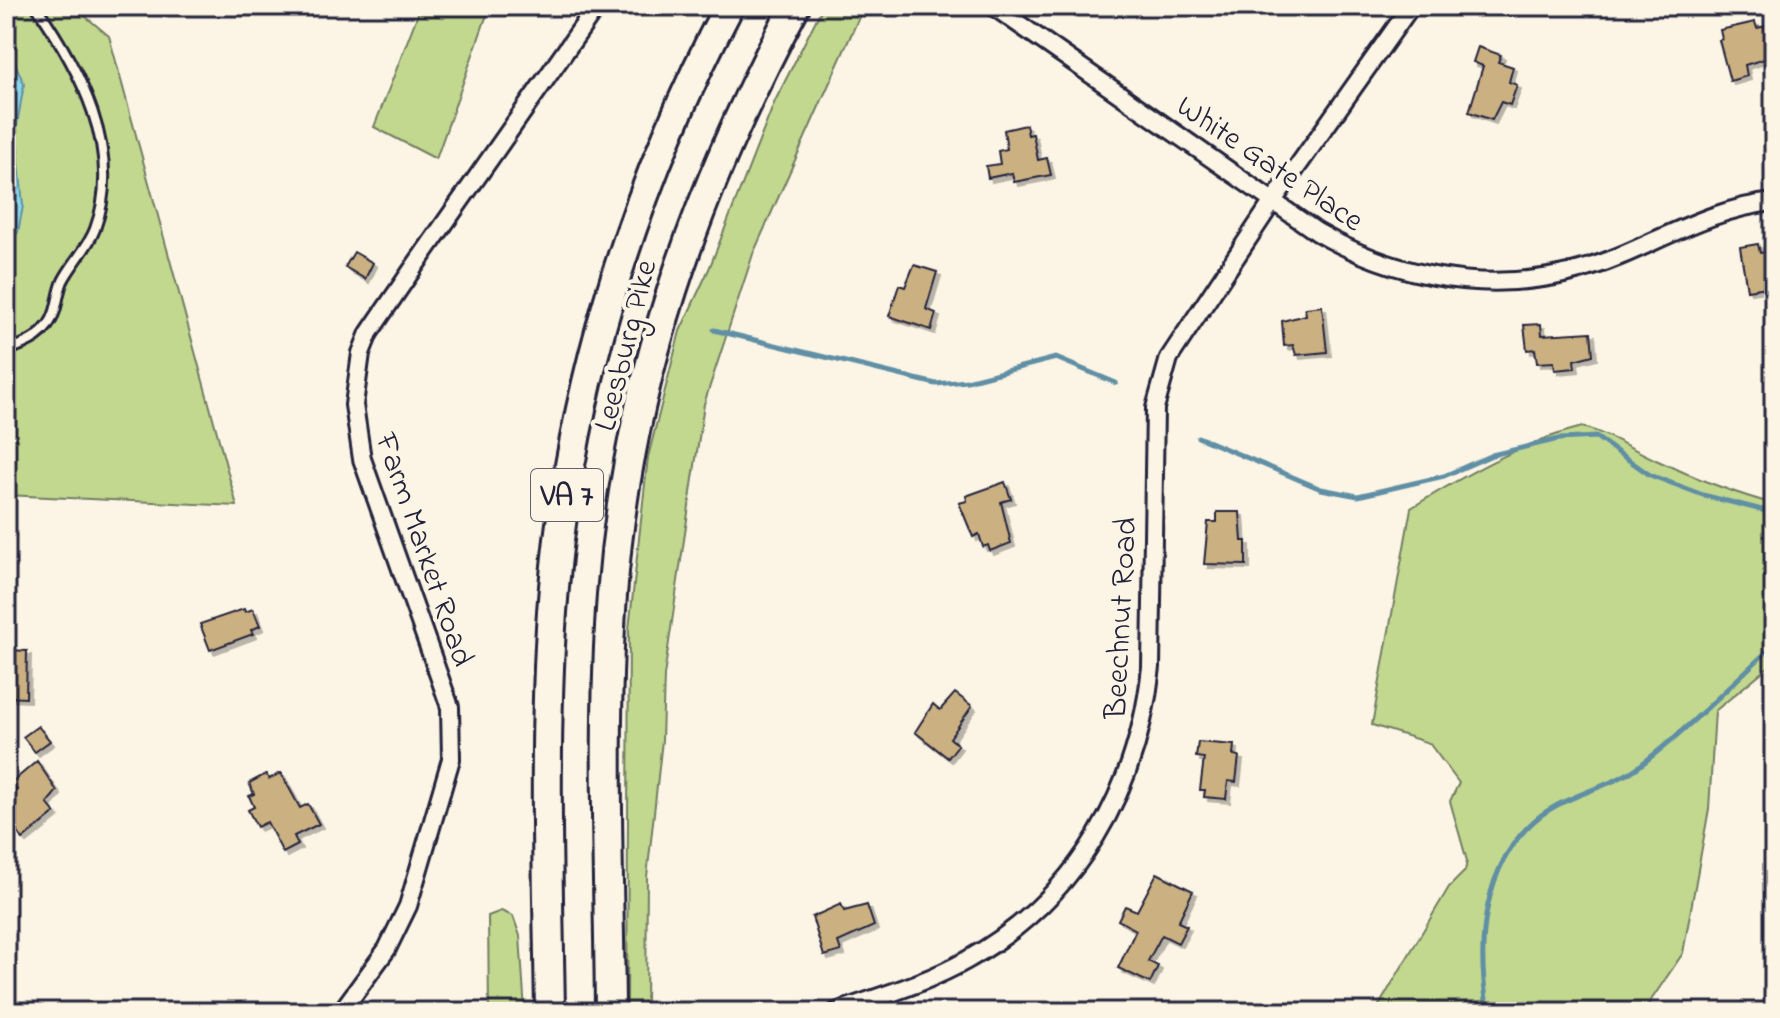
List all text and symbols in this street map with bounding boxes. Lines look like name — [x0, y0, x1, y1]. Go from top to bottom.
street label: White Gate Place — [1166, 85, 1373, 245]
street label: Leesburg Pike — [583, 255, 672, 436]
street label: Farm Market Road — [360, 426, 485, 673]
road number: VA 7 — [531, 469, 603, 521]
street label: Beechnut Road — [1094, 516, 1151, 721]

